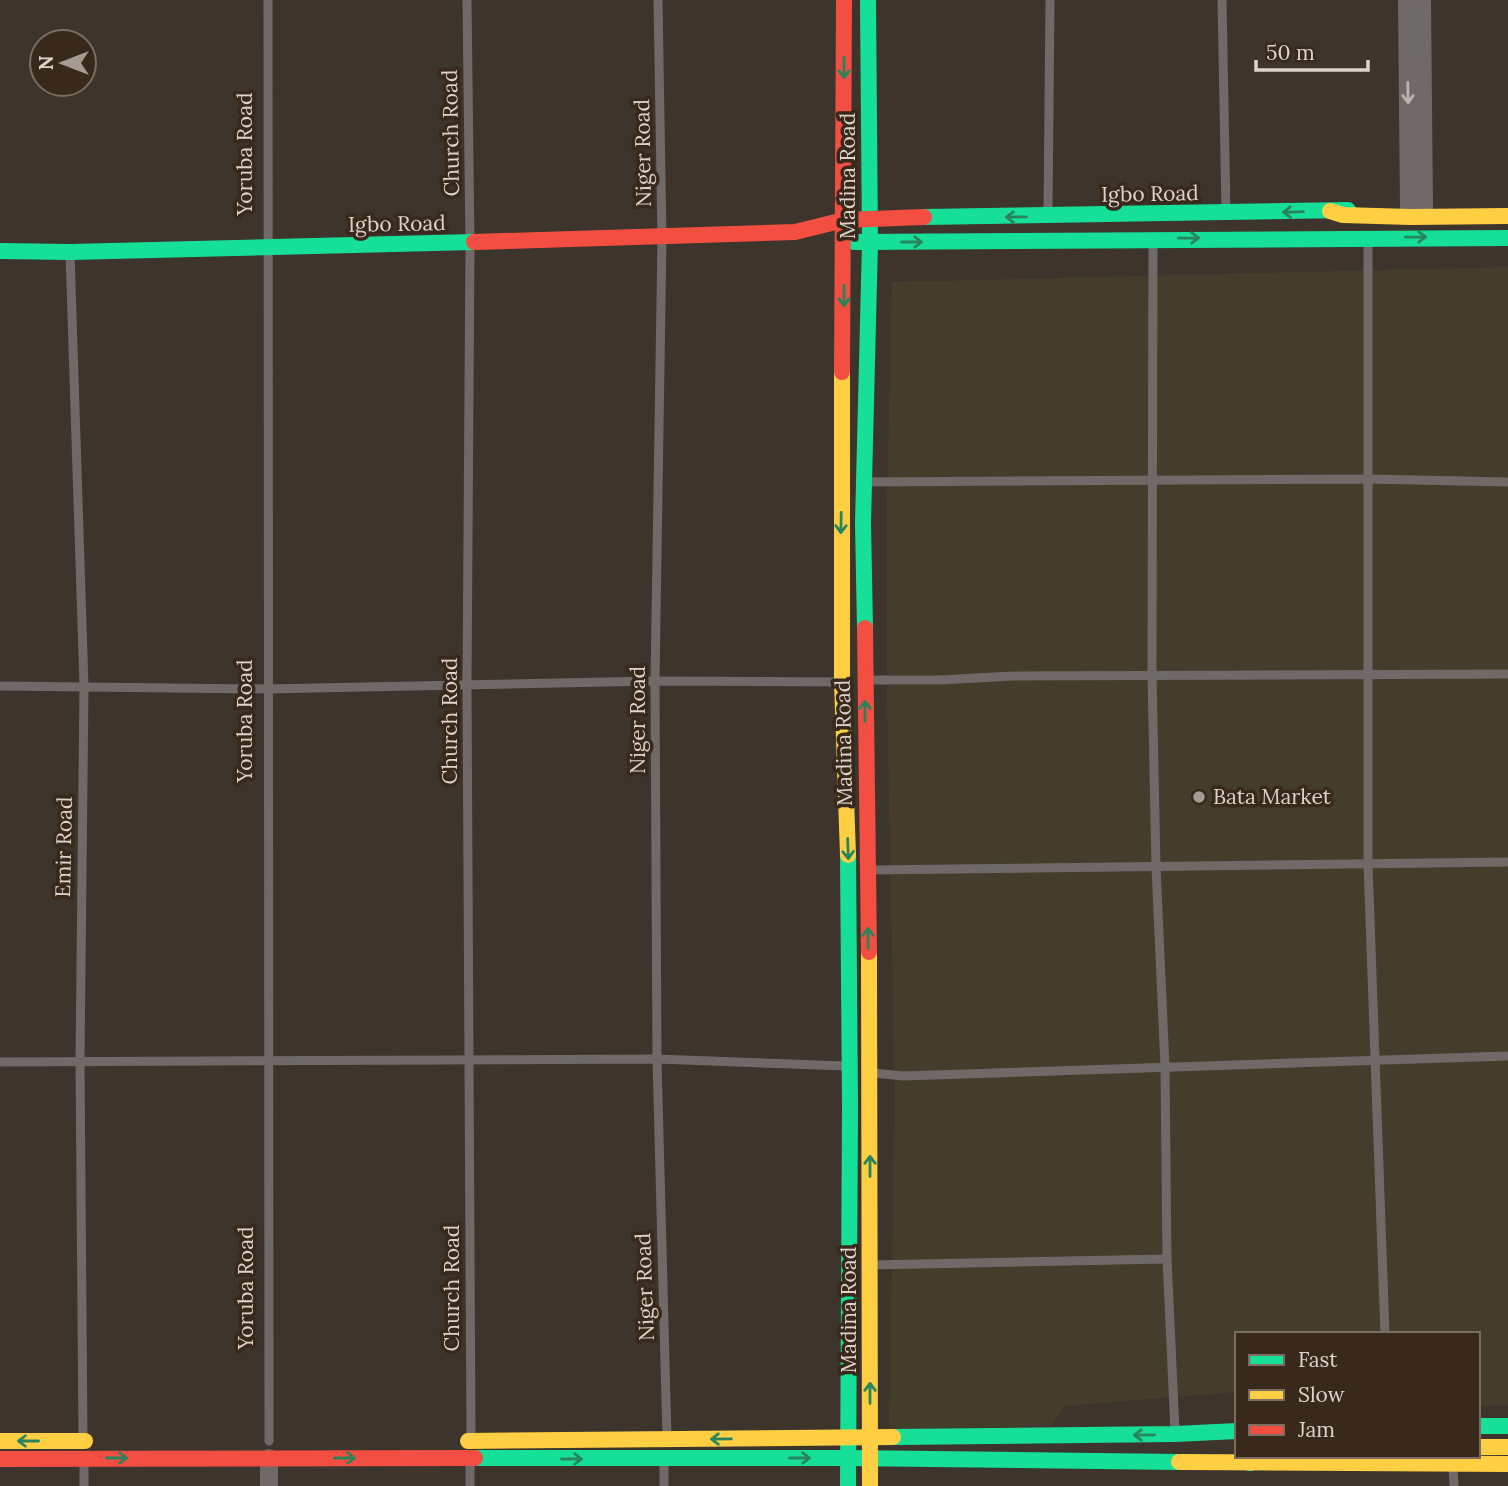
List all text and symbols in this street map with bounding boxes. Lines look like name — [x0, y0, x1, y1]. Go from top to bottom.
north arrow — [28, 28, 98, 98]
scale bar — [1256, 28, 1368, 72]
text: 50 m — [1266, 39, 1315, 66]
text: N — [34, 55, 58, 70]
one-way arrow — [837, 56, 851, 79]
street label: Church Road — [436, 69, 465, 197]
one-way arrow — [1401, 81, 1415, 104]
street label: Yoruba Road — [231, 92, 258, 217]
street label: Niger Road — [628, 99, 657, 207]
street label: Madina Road — [834, 113, 861, 239]
street label: Igbo Road — [1101, 179, 1199, 208]
one-way arrow — [1282, 205, 1305, 218]
street label: Igbo Road — [348, 209, 446, 238]
one-way arrow — [1005, 210, 1028, 224]
one-way arrow — [1404, 231, 1427, 244]
one-way arrow — [1177, 232, 1200, 245]
one-way arrow — [901, 235, 924, 249]
one-way arrow — [837, 284, 851, 307]
one-way arrow — [835, 511, 848, 534]
street label: Church Road — [436, 658, 463, 784]
street label: Yoruba Road — [231, 659, 258, 784]
street label: Niger Road — [624, 666, 651, 774]
street label: Madina Road — [829, 680, 858, 806]
one-way arrow — [858, 700, 872, 723]
place label: Bata Market — [1213, 783, 1332, 810]
marker: Bata Market — [1191, 789, 1207, 805]
street label: Emir Road — [49, 796, 78, 898]
one-way arrow — [841, 837, 855, 860]
one-way arrow — [862, 927, 875, 950]
one-way arrow — [863, 1155, 877, 1178]
street label: Church Road — [438, 1225, 465, 1351]
street label: Yoruba Road — [232, 1226, 259, 1351]
street label: Niger Road — [629, 1233, 660, 1342]
street label: Madina Road — [835, 1247, 862, 1373]
legend — [1235, 1332, 1480, 1458]
text: Fast — [1298, 1346, 1338, 1373]
text: Slow — [1298, 1381, 1345, 1408]
one-way arrow — [863, 1382, 877, 1405]
text: Jam — [1297, 1416, 1335, 1443]
one-way arrow — [1133, 1428, 1156, 1442]
one-way arrow — [709, 1432, 732, 1446]
one-way arrow — [16, 1434, 39, 1448]
one-way arrow — [105, 1451, 128, 1465]
one-way arrow — [333, 1451, 356, 1465]
one-way arrow — [788, 1451, 811, 1465]
one-way arrow — [560, 1452, 583, 1466]

